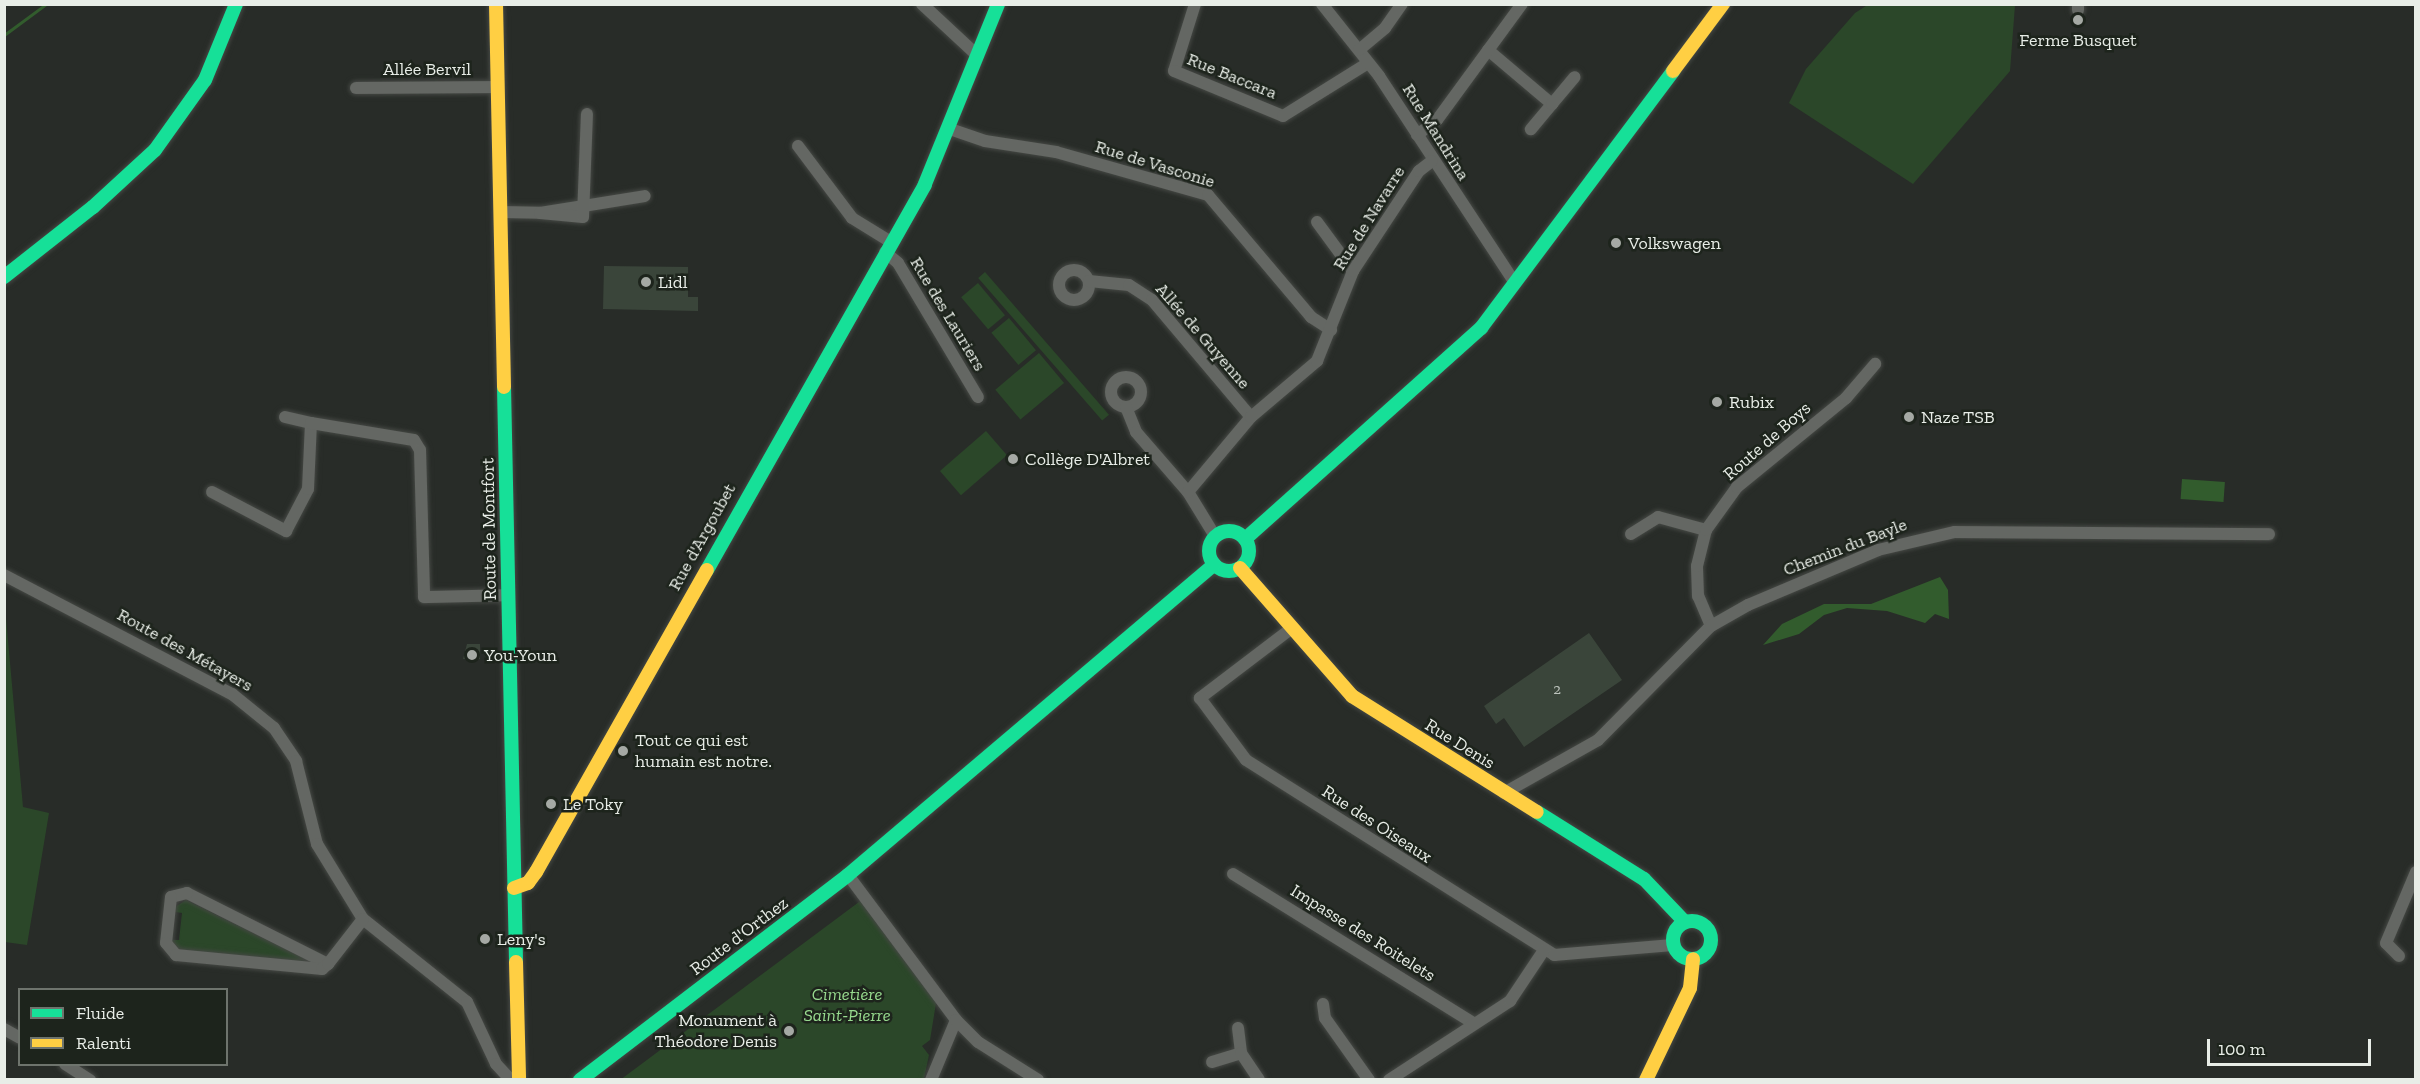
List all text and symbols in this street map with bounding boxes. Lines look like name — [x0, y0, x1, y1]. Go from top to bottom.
marker: Ferme Busquet — [2071, 13, 2085, 27]
place label: Ferme Busquet — [2019, 29, 2137, 51]
street label: Rue Baccara — [1184, 48, 1280, 104]
street label: Allée Bervil — [383, 58, 471, 80]
street label: Rue Mandrina — [1398, 80, 1474, 184]
street label: Rue de Vasconie — [1092, 135, 1218, 193]
street label: Rue de Navarre — [1328, 162, 1410, 274]
place label: Volkswagen — [1628, 232, 1721, 254]
marker: Volkswagen — [1609, 236, 1623, 250]
street label: Rue des Lauriers — [905, 253, 991, 375]
place label: Lidl — [658, 271, 688, 293]
marker: Lidl — [639, 275, 653, 289]
street label: Allée de Guyenne — [1151, 279, 1255, 393]
place label: Rubix — [1729, 391, 1774, 413]
marker: Rubix — [1710, 395, 1724, 409]
street label: Route de Boys — [1719, 397, 1815, 485]
place label: Naze TSB — [1921, 406, 1995, 428]
marker: Naze TSB — [1902, 410, 1916, 424]
place label: Collège D'Albret — [1025, 448, 1150, 470]
marker: Collège D'Albret — [1006, 452, 1020, 466]
street label: Route de Montfort — [477, 457, 501, 601]
street label: Rue d'Argoubet — [664, 480, 740, 594]
street label: Chemin du Bayle — [1780, 514, 1910, 580]
street label: Route des Métayers — [113, 604, 257, 696]
place label: You-Youn — [484, 644, 557, 666]
marker: You-Youn — [465, 648, 479, 662]
house number: 2 — [1553, 681, 1561, 699]
street label: Rue Denis — [1421, 714, 1499, 774]
place label: Tout ce qui est humain est notre. — [635, 730, 772, 772]
marker: Tout ce qui est humain est notre. — [616, 744, 630, 758]
street label: Rue des Oiseaux — [1318, 780, 1436, 868]
place label: Le Toky — [563, 793, 623, 815]
marker: Le Toky — [544, 797, 558, 811]
street label: Impasse des Roitelets — [1287, 880, 1439, 986]
street label: Route d'Orthez — [686, 892, 792, 980]
place label: Leny's — [497, 928, 546, 950]
marker: Leny's — [478, 932, 492, 946]
park label: Cimetière Saint-Pierre — [803, 984, 891, 1026]
legend — [18, 988, 228, 1066]
text: Fluide — [76, 1002, 124, 1024]
place label: Monument à Théodore Denis — [654, 1010, 777, 1052]
marker: Monument à Théodore Denis — [782, 1024, 796, 1038]
scale bar — [2210, 1027, 2374, 1065]
text: Ralenti — [76, 1032, 131, 1054]
text: 100 m — [2218, 1038, 2265, 1060]

